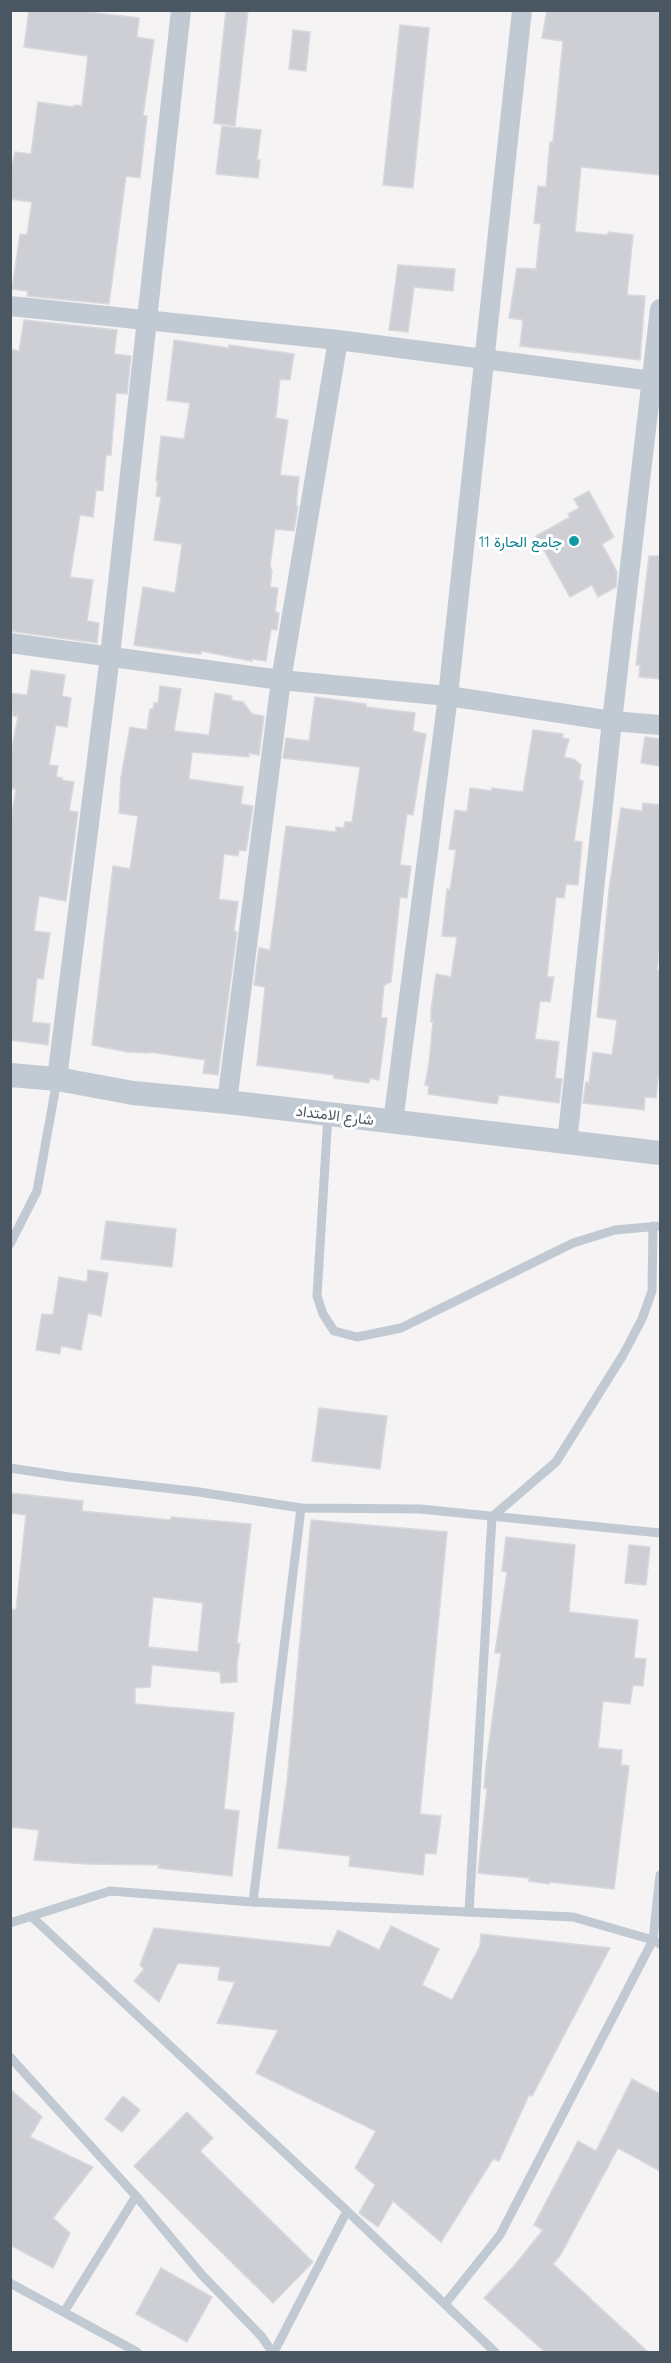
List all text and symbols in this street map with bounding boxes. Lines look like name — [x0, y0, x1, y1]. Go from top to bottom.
place label: جامع الحارة 11 — [479, 532, 562, 553]
marker: جامع الحارة 11 — [567, 534, 581, 548]
street label: شارع الامتداد — [295, 1101, 375, 1131]

